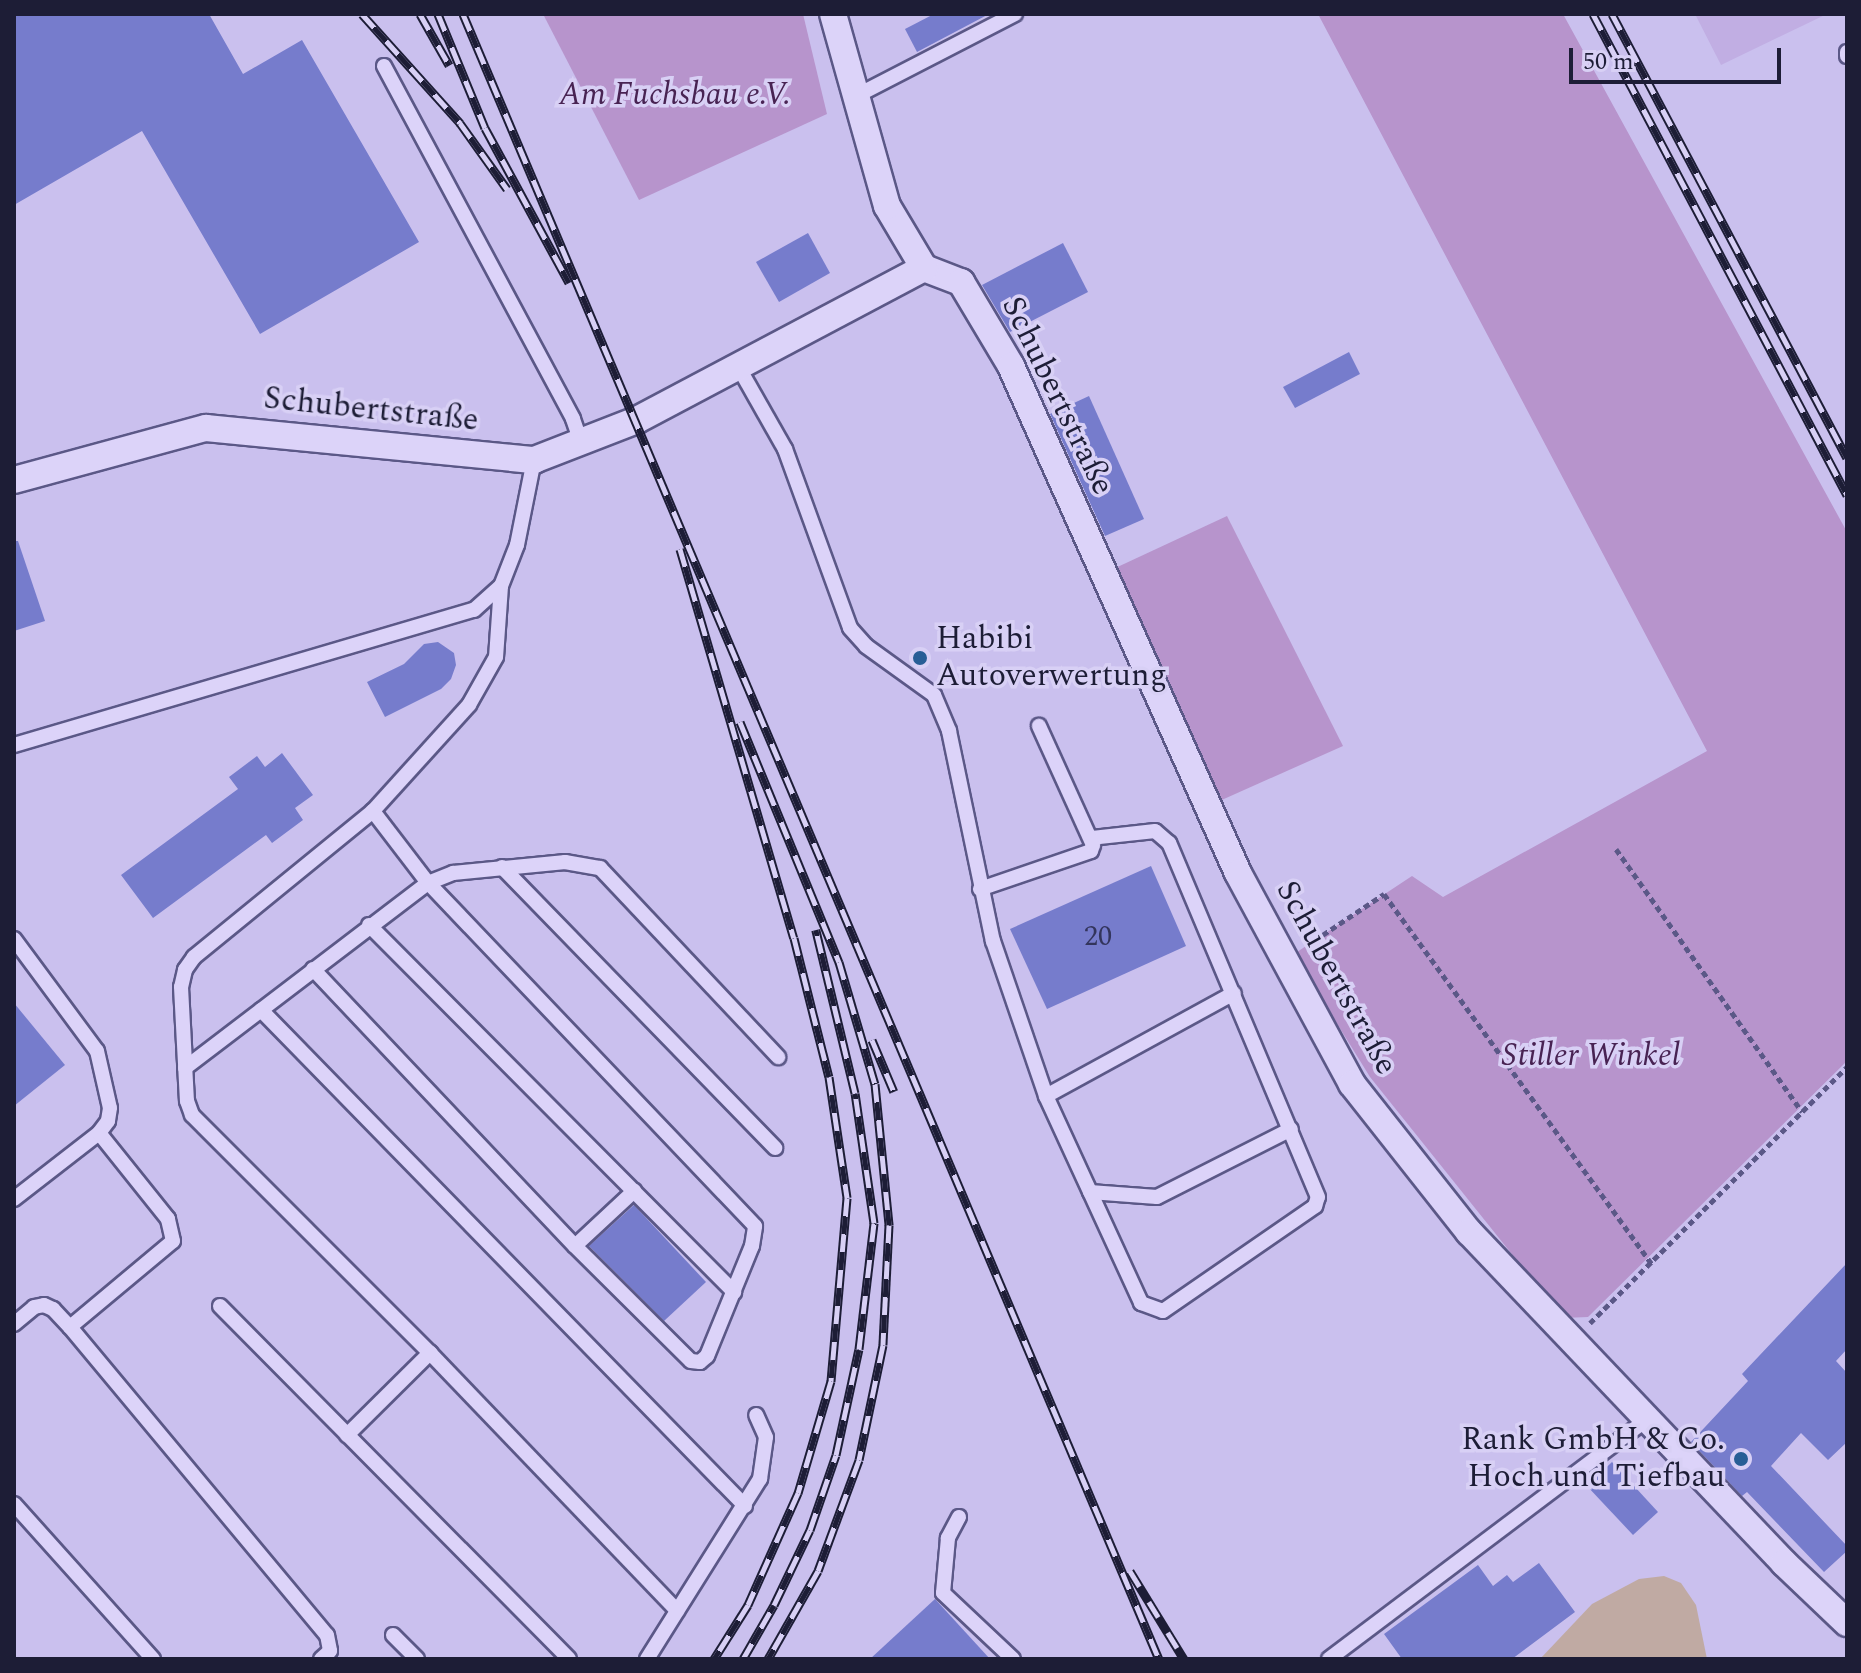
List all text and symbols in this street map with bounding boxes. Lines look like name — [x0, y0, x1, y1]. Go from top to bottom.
scale bar — [1573, 32, 1785, 82]
text: 50 m — [1583, 44, 1634, 80]
park label: Am Fuchsbau e.V. — [559, 76, 791, 114]
street label: Schubertstraße — [992, 291, 1122, 501]
street label: Schubertstraße — [262, 380, 480, 440]
place label: Habibi Autoverwertung — [936, 621, 1167, 696]
marker: Habibi Autoverwertung — [911, 649, 929, 667]
street label: Schubertstraße — [1267, 874, 1405, 1082]
house number: 20 — [1084, 920, 1112, 954]
park label: Stiller Winkel — [1502, 1037, 1680, 1075]
place label: Rank GmbH & Co. Hoch und Tiefbau — [1461, 1422, 1725, 1497]
marker: Rank GmbH & Co. Hoch und Tiefbau — [1732, 1450, 1750, 1468]

